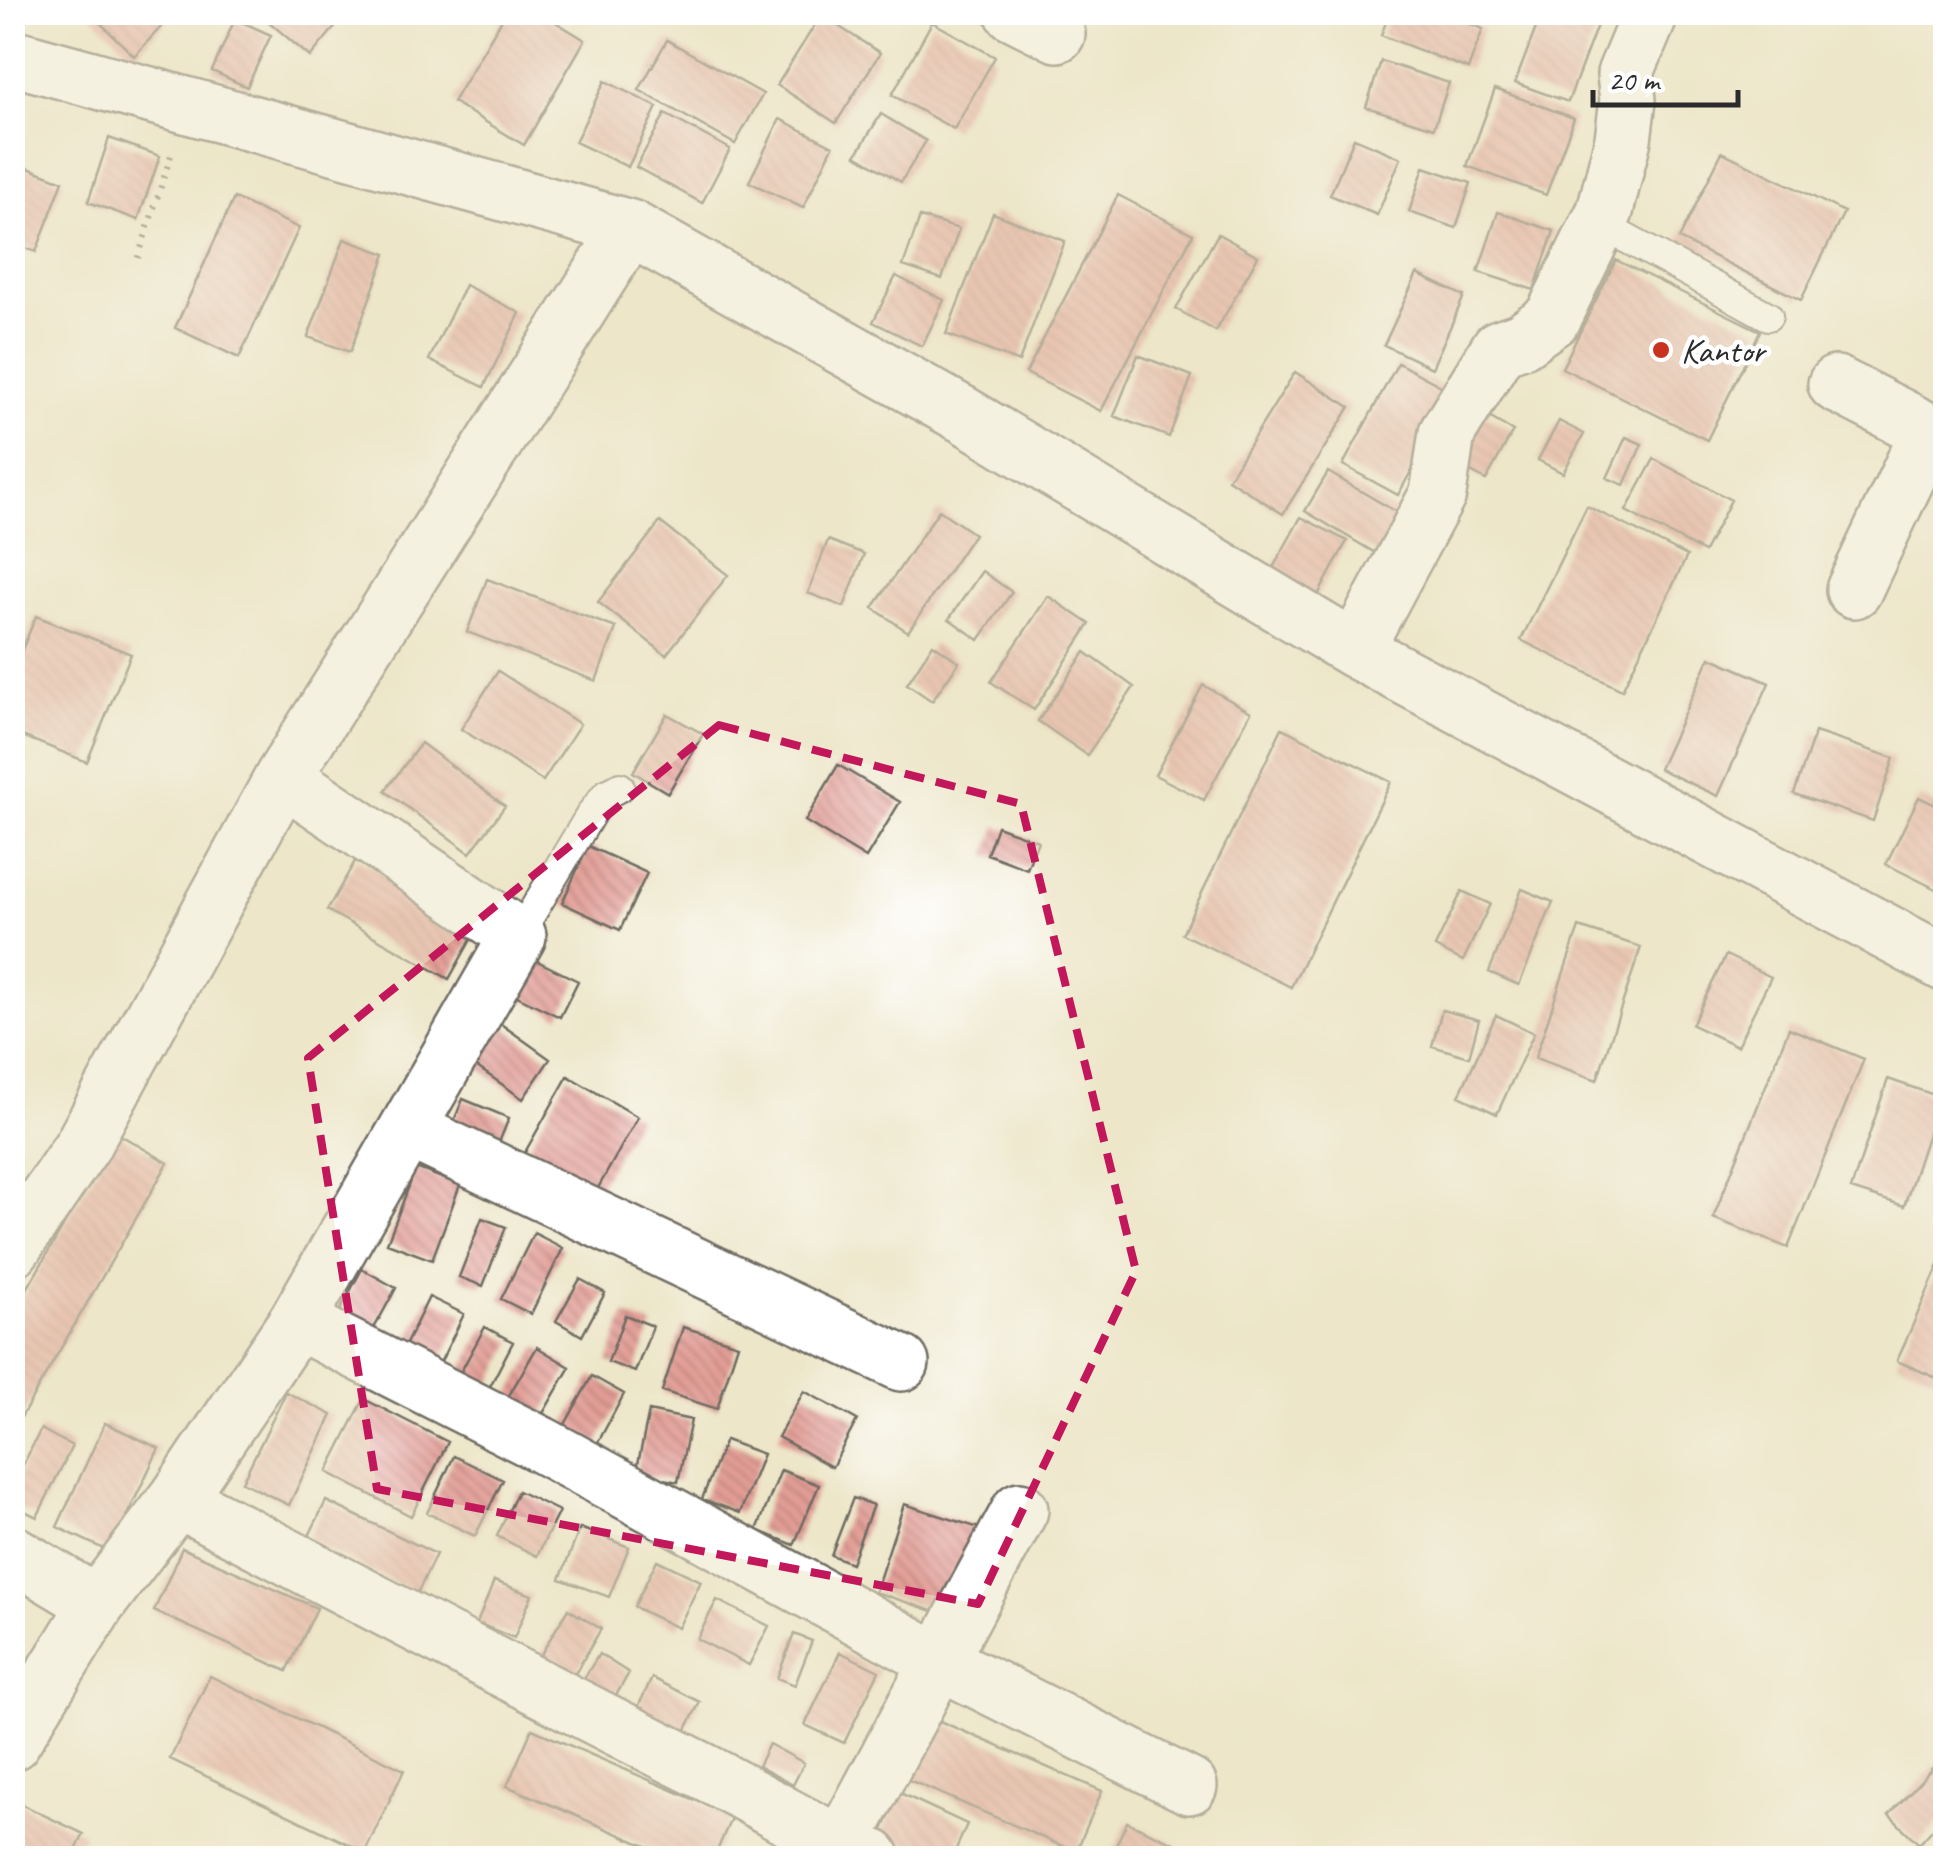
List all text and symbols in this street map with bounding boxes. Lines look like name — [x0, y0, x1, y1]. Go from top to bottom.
scale bar — [1593, 45, 1738, 107]
text: 20 m — [1608, 61, 1661, 99]
place label: Kantor — [1681, 328, 1767, 373]
marker: Kantor — [1650, 339, 1672, 361]

